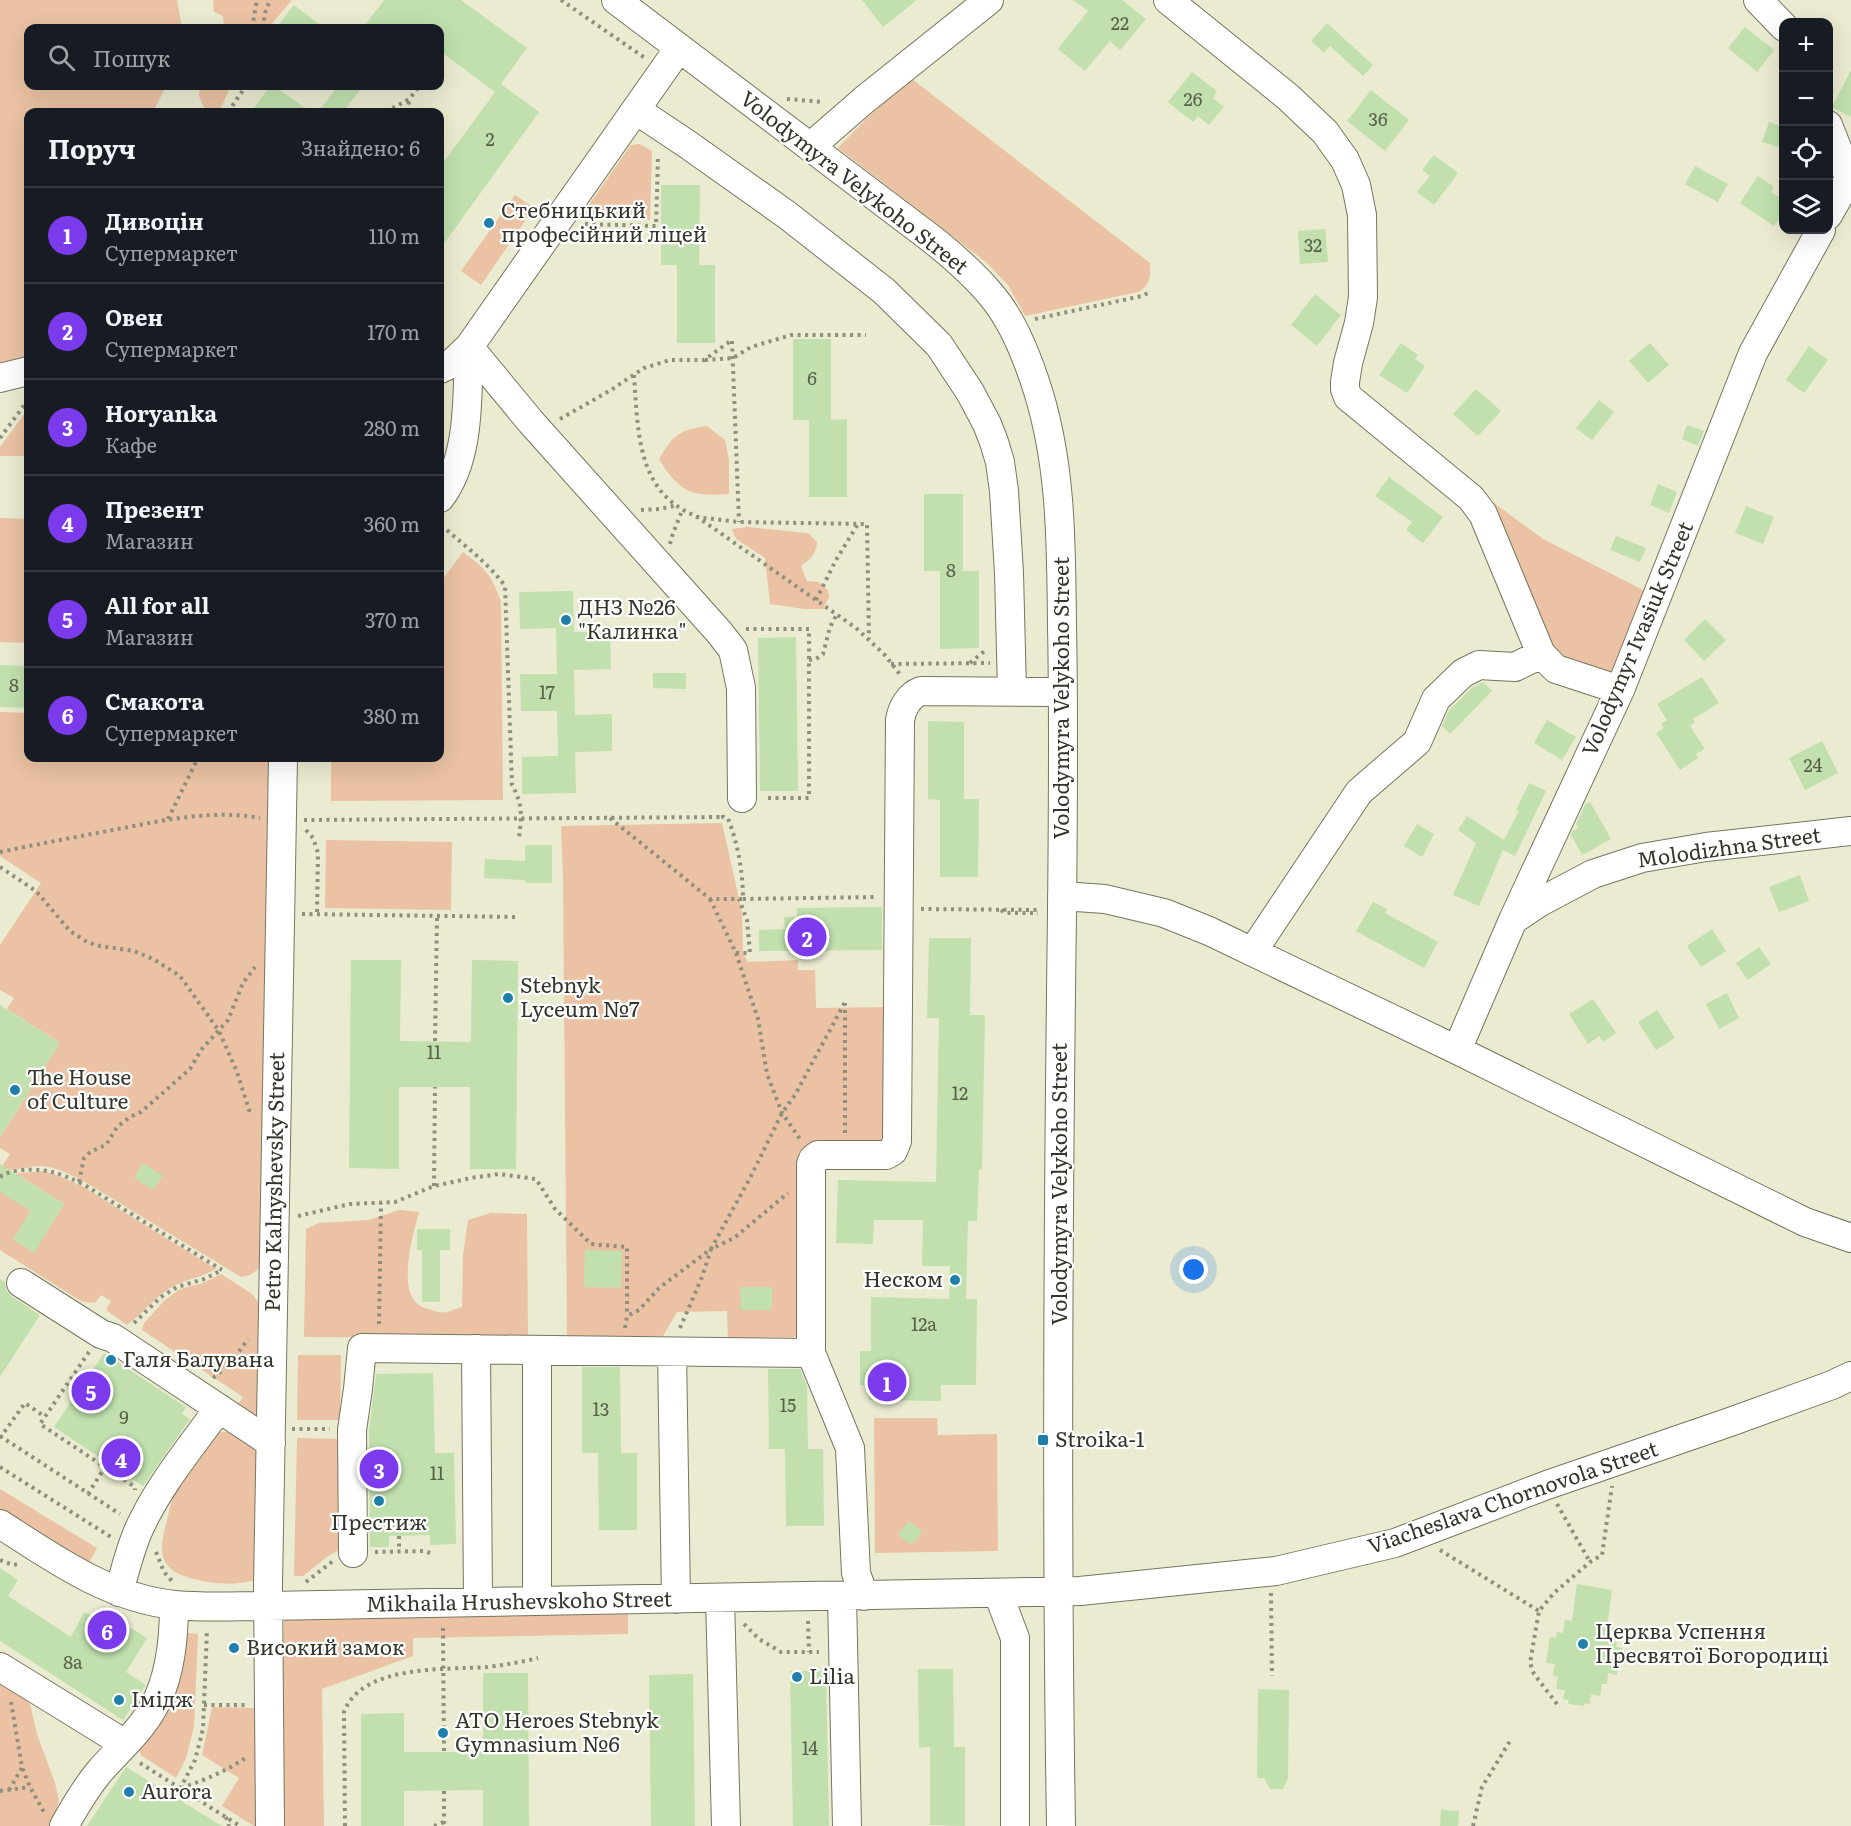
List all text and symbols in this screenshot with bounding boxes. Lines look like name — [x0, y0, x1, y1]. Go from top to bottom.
house number: 22 — [1111, 9, 1129, 36]
map controls — [1779, 18, 1833, 234]
button: + — [1779, 18, 1833, 72]
search box — [24, 24, 444, 90]
icon: search — [45, 41, 78, 74]
text: Пошук — [93, 41, 170, 74]
button: − — [1779, 72, 1833, 126]
street label: Volodymyra Velykoho Street — [735, 82, 977, 280]
house number: 26 — [1184, 85, 1203, 112]
house number: 36 — [1368, 105, 1388, 132]
house number: 2 — [485, 125, 495, 152]
button: locate — [1779, 126, 1833, 180]
text: Поруч — [48, 128, 136, 167]
text: Знайдено: 6 — [301, 132, 420, 162]
button: layers — [1779, 180, 1833, 234]
place label: Стебницький професійний ліцей — [501, 193, 707, 248]
text: Дивоцін — [105, 204, 204, 237]
marker: Стебницький професійний ліцей — [482, 216, 496, 230]
text: 1 — [63, 220, 72, 250]
text: 110 m — [369, 220, 420, 250]
house number: 32 — [1304, 231, 1322, 258]
text: Супермаркет — [105, 237, 238, 267]
text: Овен — [105, 300, 163, 333]
text: 2 — [62, 316, 73, 346]
text: 170 m — [367, 316, 420, 346]
text: Супермаркет — [105, 333, 238, 363]
house number: 6 — [807, 364, 817, 391]
text: Horyanka — [105, 396, 217, 429]
text: 3 — [62, 412, 73, 442]
text: 280 m — [364, 412, 420, 442]
text: Кафе — [105, 429, 157, 459]
text: Презент — [105, 492, 204, 525]
text: 4 — [61, 508, 74, 538]
text: 360 m — [363, 508, 420, 538]
street label: Volodymyr Ivasiuk Street — [1572, 515, 1699, 760]
text: Магазин — [105, 525, 194, 555]
house number: 8 — [946, 556, 956, 583]
street label: Volodymyra Velykoho Street — [1044, 556, 1075, 839]
text: All for all — [105, 588, 210, 621]
place label: ДНЗ №26 "Калинка" — [578, 590, 687, 645]
text: 5 — [62, 604, 73, 634]
text: 370 m — [365, 604, 420, 634]
marker: ДНЗ №26 "Калинка" — [559, 613, 573, 627]
text: Магазин — [105, 621, 194, 651]
house number: 8 — [9, 671, 19, 698]
house number: 17 — [539, 678, 555, 705]
text: Смакота — [105, 684, 204, 717]
text: 6 — [62, 700, 73, 730]
text: 380 m — [363, 700, 420, 730]
text: Супермаркет — [105, 717, 238, 747]
house number: 24 — [1803, 751, 1823, 778]
street label: Molodizhna Street — [1635, 817, 1823, 874]
pin: 2 — [788, 914, 826, 960]
place label: Stebnyk Lyceum №7 — [520, 968, 640, 1023]
marker: Stebnyk Lyceum №7 — [501, 991, 515, 1005]
house number: 11 — [427, 1038, 441, 1065]
street label: Volodymyra Velykoho Street — [1042, 1042, 1073, 1325]
street label: Petro Kalnyshevsky Street — [255, 1051, 290, 1312]
place label: The House of Culture — [27, 1060, 131, 1115]
house number: 12 — [952, 1079, 968, 1106]
marker: The House of Culture — [8, 1083, 22, 1097]
your location — [1179, 1255, 1208, 1284]
place label: Неском — [863, 1262, 943, 1293]
marker: Неском — [948, 1273, 962, 1287]
house number: 12а — [911, 1310, 937, 1337]
place label: Галя Балувана — [123, 1342, 275, 1373]
marker: Галя Балувана — [104, 1353, 118, 1367]
pin: 1 — [868, 1360, 906, 1404]
pin: 5 — [72, 1368, 110, 1414]
house number: 15 — [780, 1391, 796, 1418]
house number: 13 — [592, 1395, 610, 1422]
house number: 9 — [119, 1403, 129, 1430]
place label: Stroika-1 — [1055, 1422, 1145, 1453]
street label: Viacheslava Chornovola Street — [1363, 1431, 1662, 1560]
marker: Stroika-1 — [1036, 1433, 1050, 1447]
pin: 4 — [102, 1436, 140, 1480]
pin: 3 — [360, 1446, 398, 1492]
house number: 11 — [430, 1459, 444, 1486]
marker: Престиж — [372, 1494, 386, 1508]
place label: Престиж — [331, 1505, 427, 1536]
street label: Mikhaila Hrushevskoho Street — [365, 1581, 673, 1618]
pin: 6 — [88, 1608, 126, 1652]
place label: Церква Успення Пресвятої Богородиці — [1595, 1614, 1829, 1669]
place label: Високий замок — [246, 1630, 405, 1661]
marker: Церква Успення Пресвятої Богородиці — [1576, 1637, 1590, 1651]
marker: Високий замок — [227, 1641, 241, 1655]
house number: 8а — [63, 1648, 83, 1675]
place label: Lilia — [809, 1659, 855, 1690]
marker: Lilia — [790, 1670, 804, 1684]
place label: Імідж — [131, 1682, 193, 1713]
marker: Імідж — [112, 1693, 126, 1707]
place label: ATO Heroes Stebnyk Gymnasium №6 — [455, 1703, 659, 1758]
marker: ATO Heroes Stebnyk Gymnasium №6 — [436, 1726, 450, 1740]
house number: 14 — [802, 1734, 818, 1761]
place label: Aurora — [141, 1774, 213, 1805]
marker: Aurora — [122, 1785, 136, 1799]

